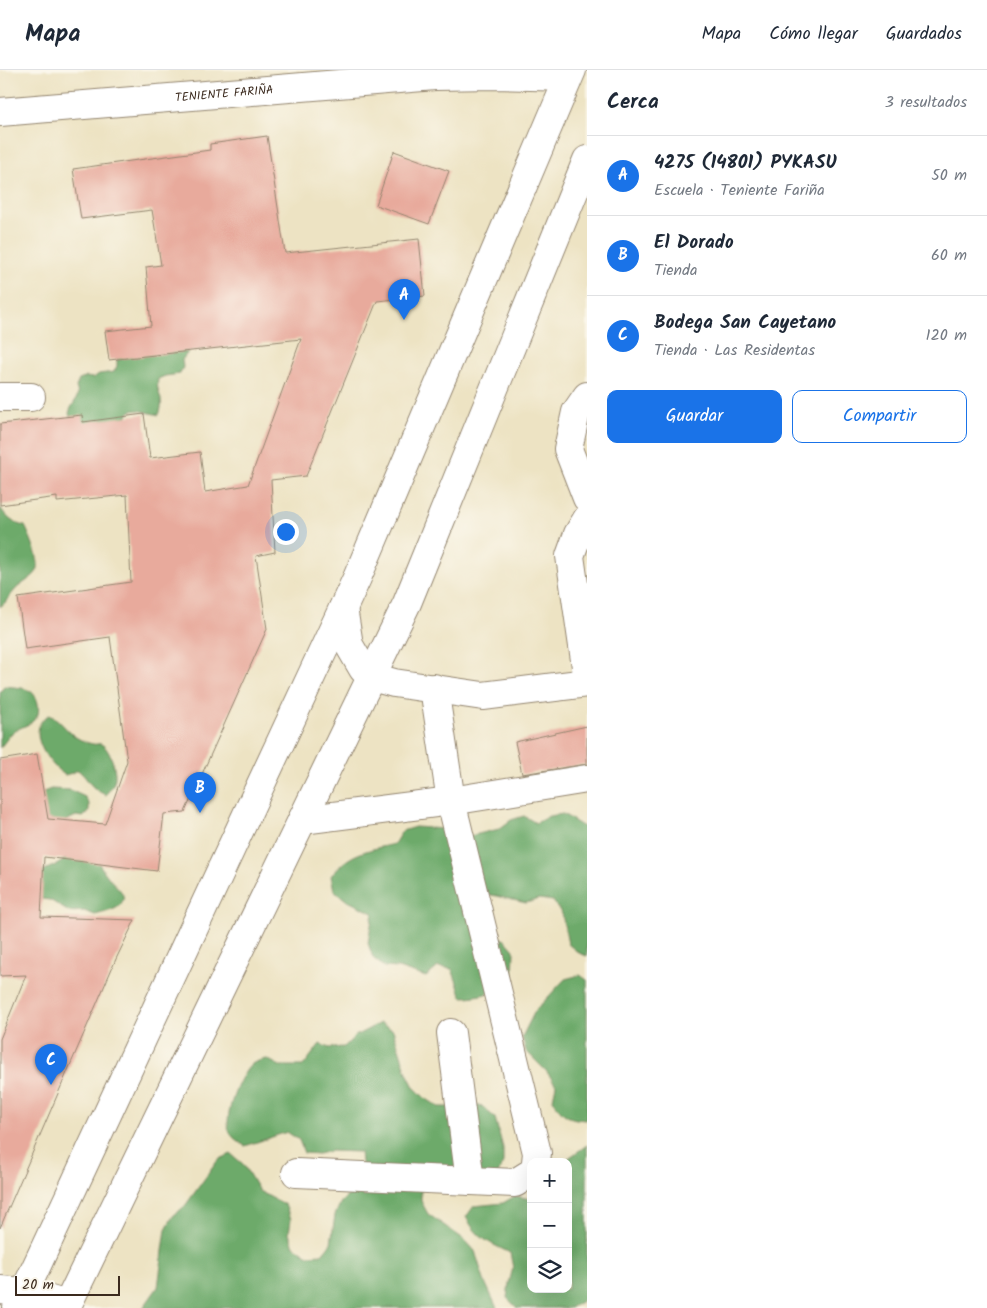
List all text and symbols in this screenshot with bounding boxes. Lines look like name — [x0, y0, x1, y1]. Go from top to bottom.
text: Mapa — [25, 15, 81, 54]
text: Mapa — [702, 20, 741, 49]
text: Cómo llegar — [769, 20, 858, 49]
text: Guardados — [886, 20, 962, 49]
street label: TENIENTE FARIÑA — [174, 80, 274, 107]
text: Cerca — [607, 86, 659, 119]
text: 3 resultados — [885, 90, 967, 115]
text: 4275 (14801) PYKASU — [654, 148, 837, 178]
text: A — [618, 163, 628, 188]
text: 50 m — [931, 163, 967, 188]
text: Escuela · Teniente Fariña — [654, 178, 825, 203]
text: El Dorado — [654, 228, 734, 258]
text: B — [618, 243, 628, 268]
text: 60 m — [931, 243, 967, 268]
text: Tienda — [654, 258, 698, 283]
pin: A — [388, 279, 420, 320]
text: Bodega San Cayetano — [654, 308, 836, 338]
text: C — [618, 323, 628, 348]
text: 120 m — [926, 323, 967, 348]
text: Tienda · Las Residentas — [654, 338, 815, 363]
button: Guardar — [607, 390, 782, 443]
button: Compartir — [792, 390, 967, 443]
your location — [273, 519, 299, 545]
pin: B — [184, 772, 216, 813]
pin: C — [35, 1044, 67, 1085]
map controls — [527, 1158, 572, 1293]
button: + — [527, 1158, 572, 1203]
button: − — [527, 1203, 572, 1248]
button: layers — [527, 1248, 572, 1293]
scale bar — [15, 1273, 120, 1296]
text: 20 m — [22, 1274, 54, 1296]

